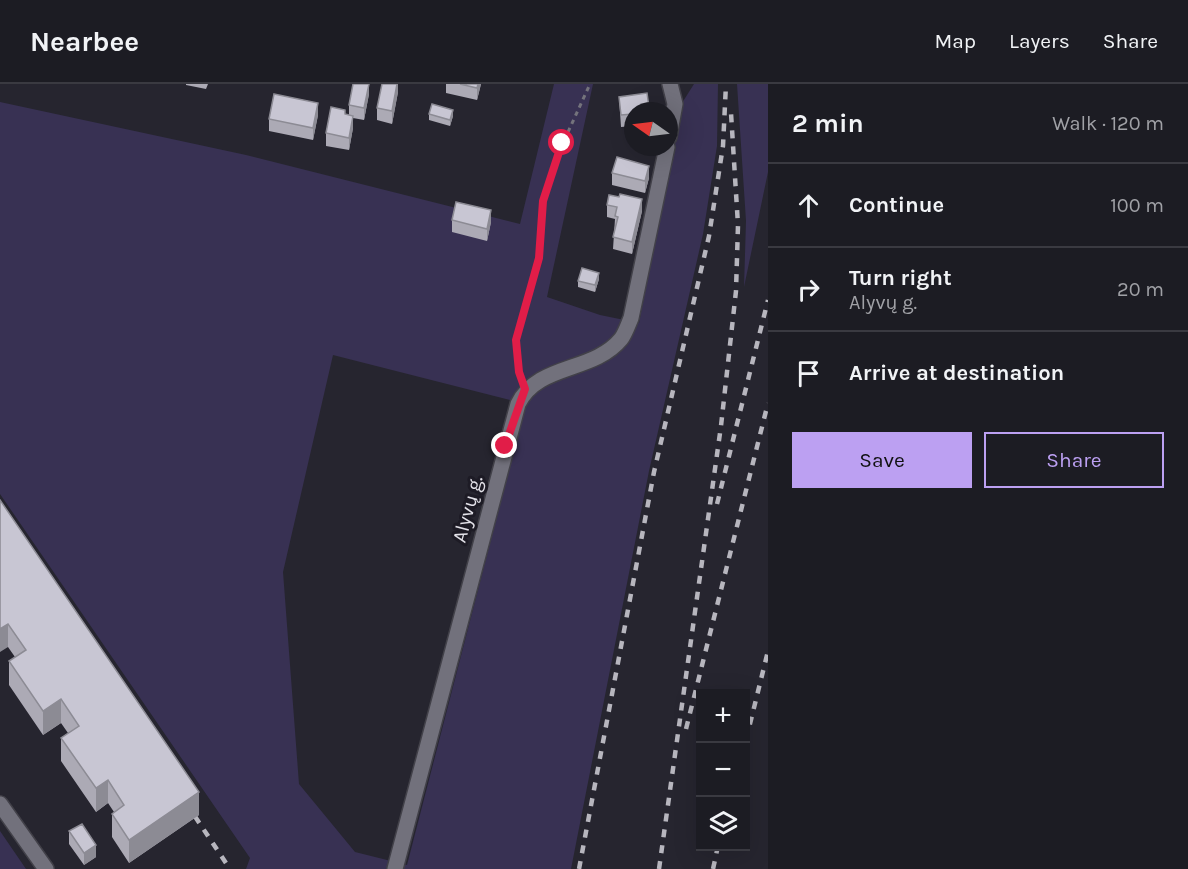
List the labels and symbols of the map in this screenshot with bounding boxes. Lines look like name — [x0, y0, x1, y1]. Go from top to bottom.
north arrow — [624, 102, 678, 156]
route start — [548, 129, 574, 155]
route end — [491, 432, 517, 458]
street label: Alyvų g. — [448, 473, 487, 545]

